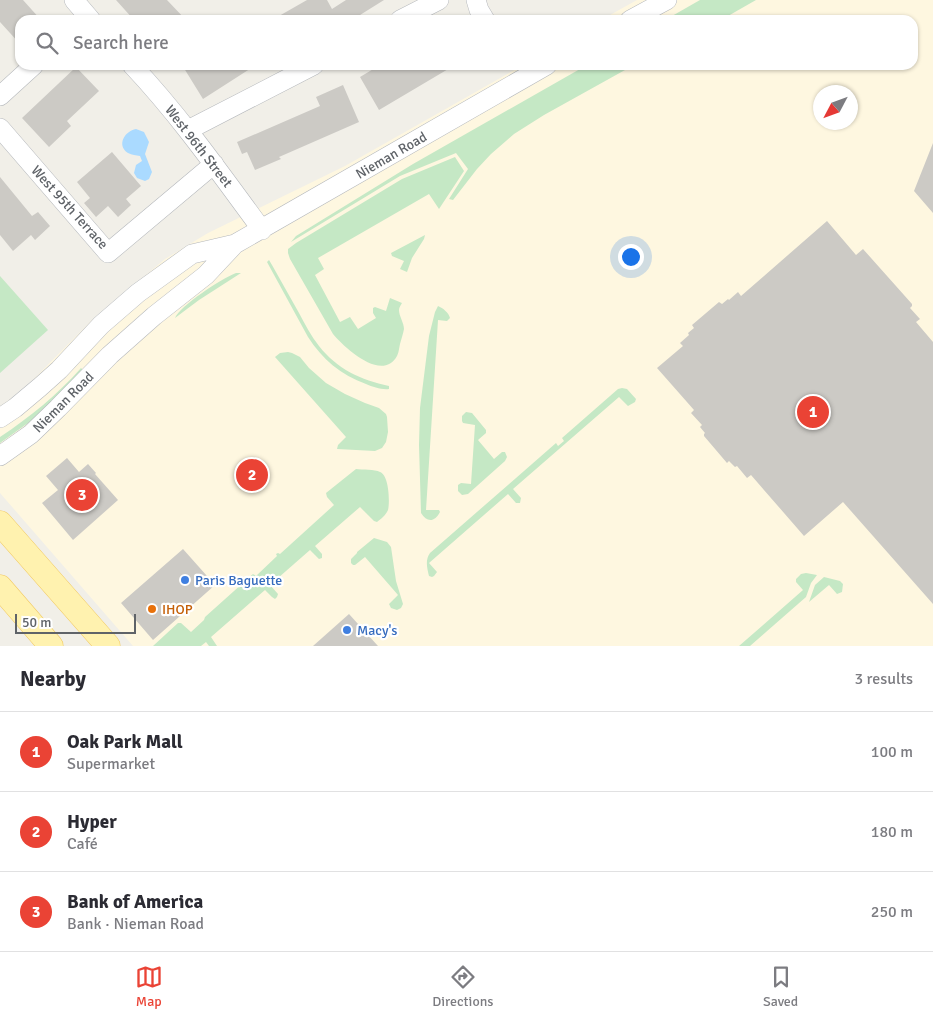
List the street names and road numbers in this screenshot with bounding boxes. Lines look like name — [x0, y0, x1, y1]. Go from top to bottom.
street label: West 96th Street — [161, 102, 236, 191]
street label: Nieman Road — [353, 128, 430, 183]
street label: West 95th Terrace — [28, 162, 112, 253]
street label: Nieman Road — [29, 368, 97, 436]

